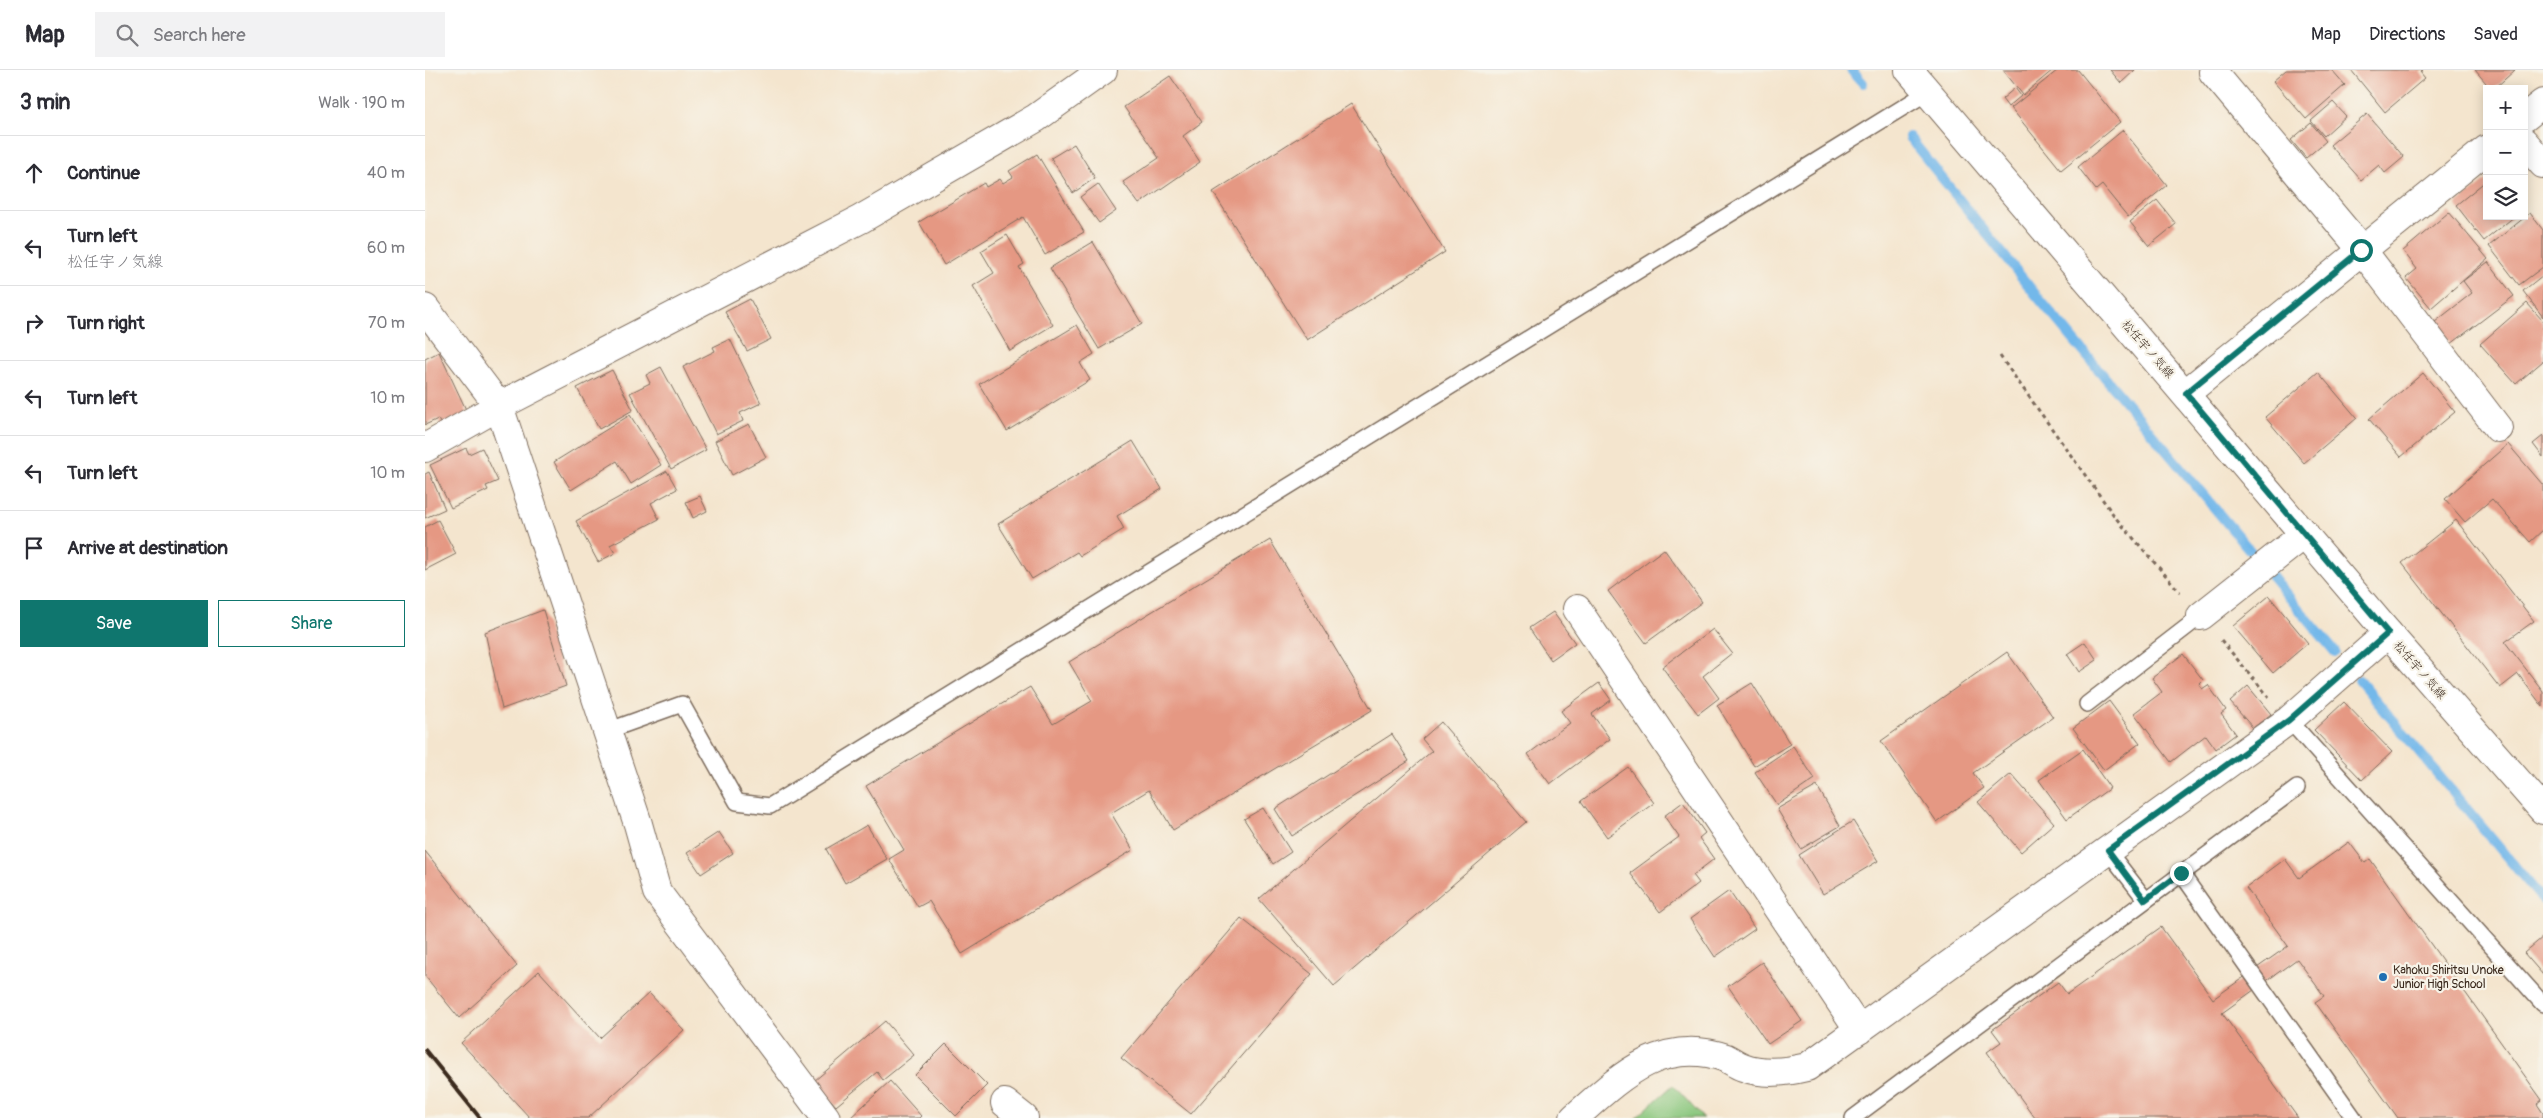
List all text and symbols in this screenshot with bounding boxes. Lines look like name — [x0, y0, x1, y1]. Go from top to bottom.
search box — [95, 12, 445, 57]
text: Map — [25, 20, 65, 49]
icon: search — [113, 21, 141, 49]
text: Search here — [153, 23, 246, 47]
text: Map — [2311, 23, 2341, 46]
text: Directions — [2369, 23, 2445, 46]
text: Saved — [2473, 23, 2518, 46]
map controls — [2483, 85, 2528, 220]
button: + — [2483, 85, 2528, 130]
text: 3 min — [20, 89, 70, 116]
text: Walk · 190 m — [318, 93, 405, 113]
button: − — [2483, 130, 2528, 175]
icon: ahead — [20, 159, 48, 187]
text: Continue — [67, 161, 140, 185]
text: 40 m — [367, 163, 405, 183]
button: layers — [2483, 175, 2528, 220]
text: Turn left — [67, 224, 137, 248]
icon: left — [20, 234, 48, 262]
text: 60 m — [367, 238, 405, 258]
route start — [2350, 239, 2373, 262]
text: 松任宇ノ気線 — [67, 252, 163, 272]
icon: right — [20, 309, 48, 337]
text: Turn right — [67, 311, 145, 335]
text: 70 m — [368, 313, 405, 333]
street label: 松任宇ノ気線 — [2118, 317, 2177, 381]
icon: left — [20, 384, 48, 412]
text: Turn left — [67, 386, 137, 410]
text: 10 m — [370, 388, 405, 408]
icon: left — [20, 459, 48, 487]
text: Turn left — [67, 461, 137, 485]
text: 10 m — [370, 463, 405, 483]
icon: arrive — [20, 534, 48, 562]
text: Arrive at destination — [67, 536, 228, 560]
button: Save — [20, 600, 208, 647]
button: Share — [218, 600, 405, 647]
street label: 松任宇ノ気線 — [2390, 638, 2449, 702]
route end — [2170, 862, 2193, 885]
place label: Kahoku Shiritsu Unoke Junior High School — [2393, 963, 2504, 992]
marker: Kahoku Shiritsu Unoke Junior High School — [2377, 971, 2389, 983]

